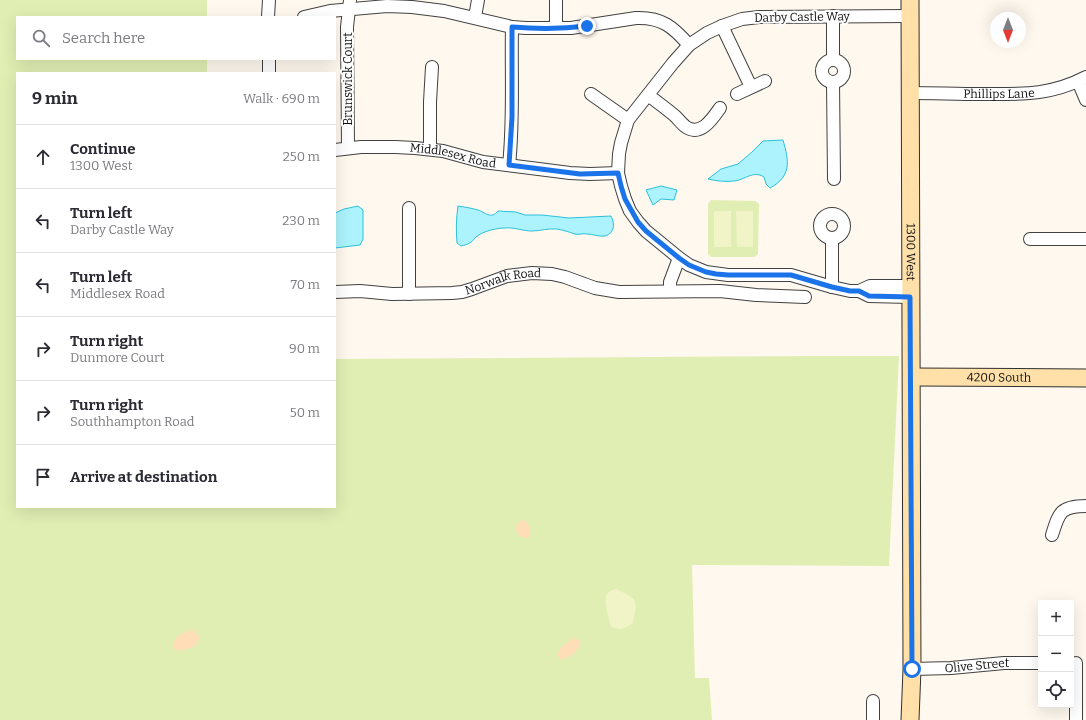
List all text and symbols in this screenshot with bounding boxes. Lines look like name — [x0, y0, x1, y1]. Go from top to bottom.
street label: Darby Castle Way — [754, 9, 851, 25]
north arrow — [990, 12, 1026, 48]
search box — [16, 16, 336, 60]
route end — [578, 17, 596, 35]
icon: search — [30, 27, 52, 49]
text: Search here — [62, 29, 145, 47]
street label: Brunswick Court — [341, 32, 355, 125]
street label: Phillips Lane — [963, 86, 1035, 101]
text: 9 min — [32, 88, 78, 109]
text: Walk · 690 m — [243, 91, 320, 106]
text: Continue — [70, 140, 136, 158]
street label: Middlesex Road — [409, 140, 497, 171]
icon: ahead — [32, 146, 54, 168]
text: 250 m — [283, 149, 320, 164]
text: 1300 West — [70, 158, 132, 173]
text: Turn left — [70, 204, 132, 222]
icon: left — [32, 210, 54, 232]
text: 230 m — [282, 213, 320, 228]
text: Darby Castle Way — [70, 222, 174, 237]
street label: 1300 West — [904, 223, 918, 281]
street label: Norwalk Road — [463, 266, 541, 298]
text: Turn left — [70, 268, 132, 286]
icon: left — [32, 274, 54, 296]
text: 70 m — [290, 277, 320, 292]
text: Middlesex Road — [70, 286, 165, 301]
text: Turn right — [70, 332, 143, 350]
icon: right — [32, 338, 54, 360]
text: 90 m — [289, 341, 320, 356]
text: Dunmore Court — [70, 350, 165, 365]
street label: 4200 South — [967, 370, 1032, 385]
text: Turn right — [70, 396, 143, 414]
icon: right — [32, 402, 54, 424]
text: 50 m — [290, 405, 320, 420]
text: Southhampton Road — [70, 414, 195, 429]
icon: arrive — [32, 466, 54, 488]
text: Arrive at destination — [70, 468, 217, 486]
map controls — [1038, 600, 1074, 708]
button: + — [1038, 600, 1074, 636]
button: − — [1038, 636, 1074, 672]
street label: Olive Street — [944, 656, 1010, 675]
route start — [903, 660, 921, 678]
button: locate — [1038, 672, 1074, 708]

